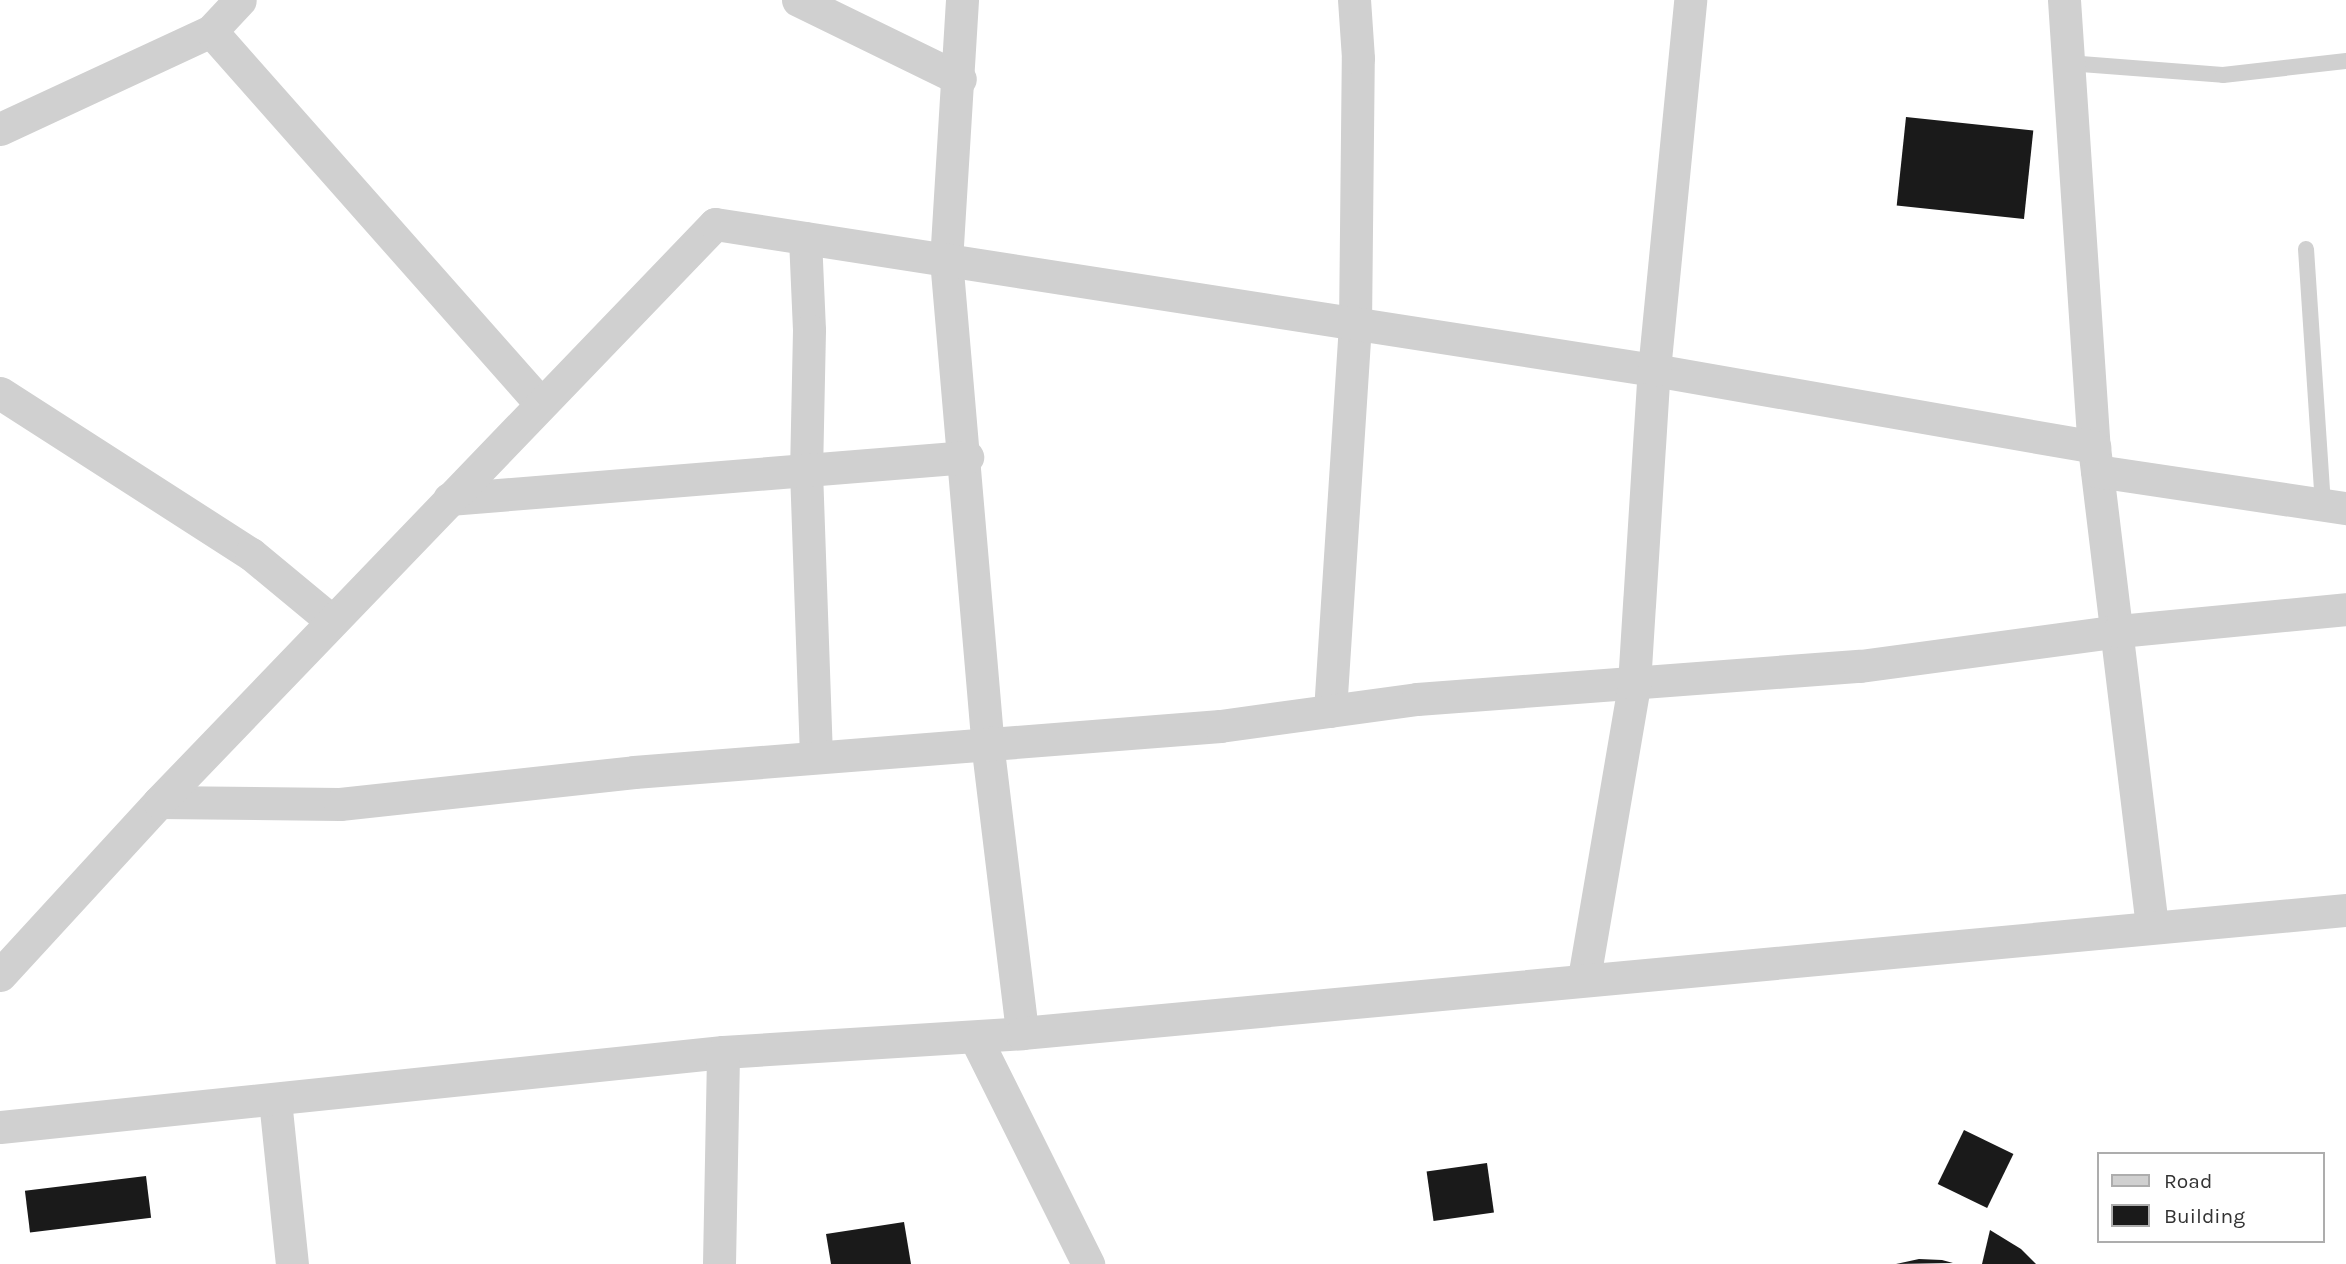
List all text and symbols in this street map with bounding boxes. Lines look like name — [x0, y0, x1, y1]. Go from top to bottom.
legend — [2098, 1152, 2325, 1243]
text: Road — [2164, 1169, 2212, 1193]
text: Building — [2164, 1204, 2245, 1228]

